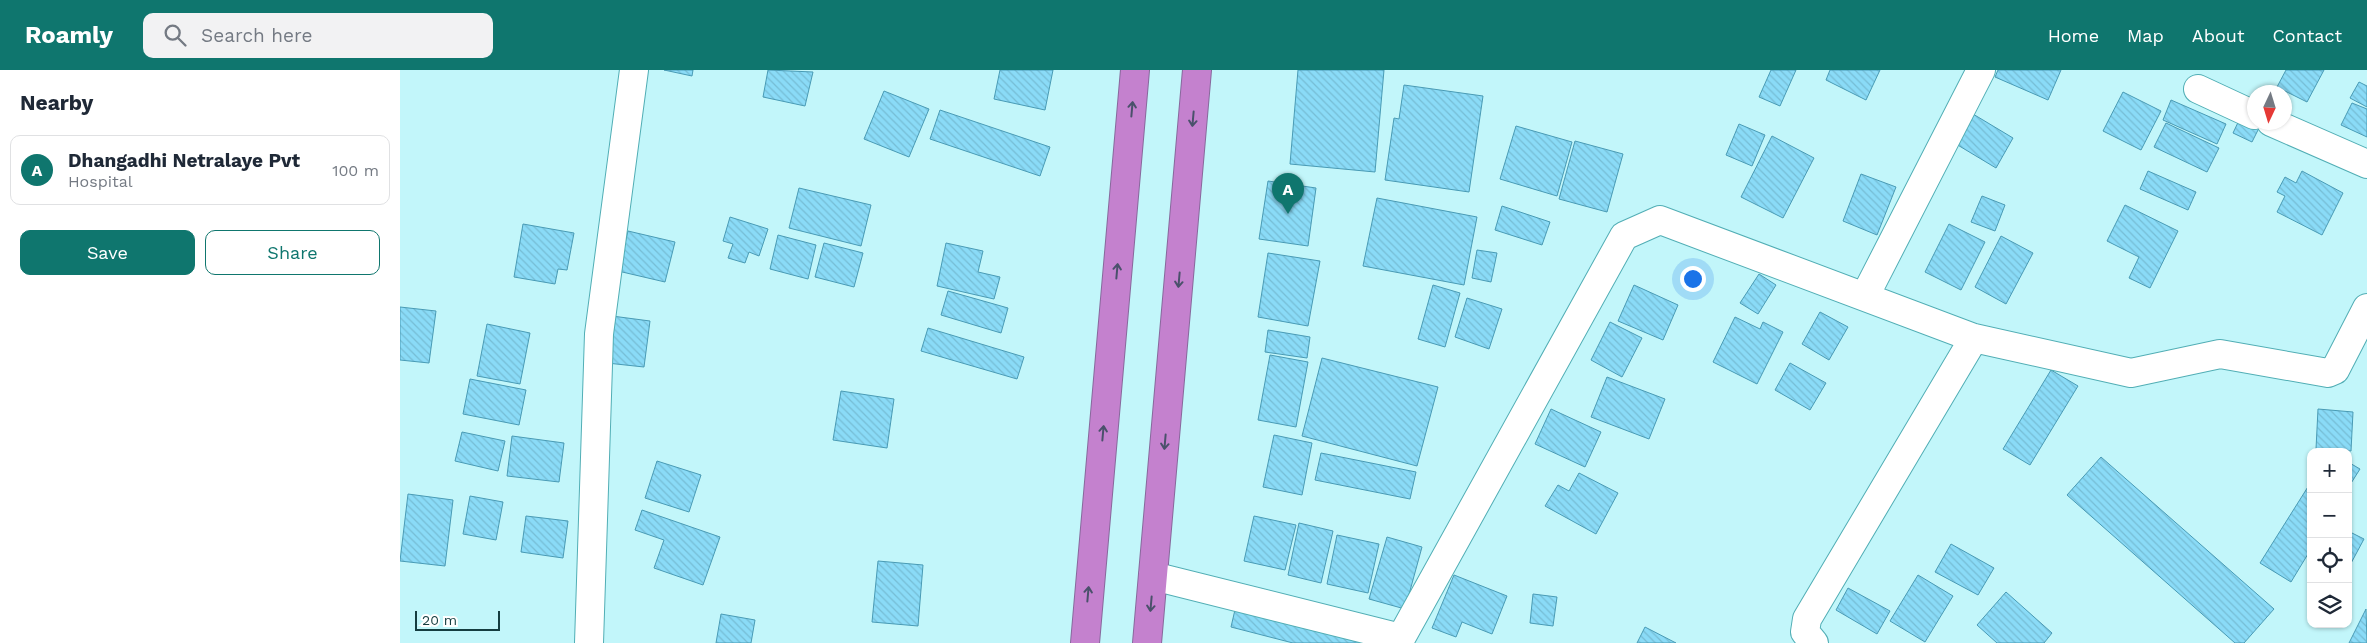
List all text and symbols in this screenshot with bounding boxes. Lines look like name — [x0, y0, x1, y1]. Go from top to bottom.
search box — [143, 13, 493, 58]
text: Roamly — [25, 21, 113, 49]
icon: search — [161, 21, 189, 49]
text: Search here — [201, 24, 312, 47]
text: Home — [2048, 25, 2099, 46]
text: Map — [2127, 25, 2164, 46]
text: About — [2192, 25, 2244, 46]
text: Contact — [2272, 25, 2342, 46]
north arrow — [2247, 85, 2292, 130]
text: Nearby — [20, 90, 93, 115]
one-way arrow — [1127, 101, 1136, 117]
one-way arrow — [1188, 110, 1198, 126]
text: Dhangadhi Netralaye Pvt — [68, 149, 300, 172]
text: A — [32, 161, 42, 180]
text: 100 m — [332, 161, 379, 180]
text: Hospital — [68, 172, 133, 191]
pin: A — [1272, 173, 1304, 214]
button: Save — [20, 230, 195, 275]
button: Share — [205, 230, 380, 275]
one-way arrow — [1112, 263, 1122, 279]
your location — [1680, 266, 1706, 292]
one-way arrow — [1174, 272, 1184, 288]
one-way arrow — [1098, 425, 1107, 441]
one-way arrow — [1160, 434, 1169, 450]
map controls — [2307, 448, 2352, 628]
button: + — [2307, 448, 2352, 493]
button: − — [2307, 493, 2352, 538]
button: locate — [2307, 538, 2352, 583]
button: layers — [2307, 583, 2352, 628]
one-way arrow — [1084, 587, 1093, 603]
one-way arrow — [1146, 596, 1155, 612]
scale bar — [415, 608, 500, 631]
text: 20 m — [422, 612, 457, 628]

